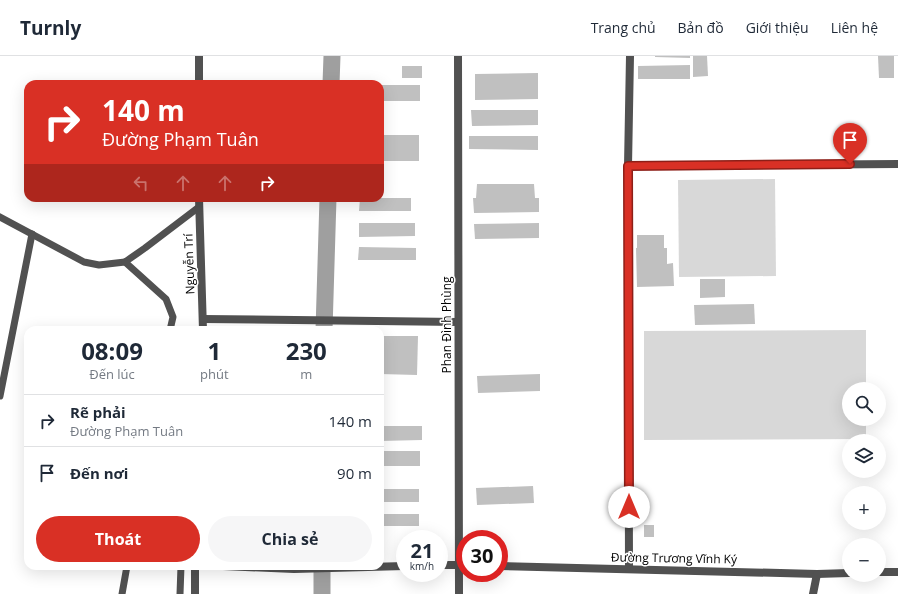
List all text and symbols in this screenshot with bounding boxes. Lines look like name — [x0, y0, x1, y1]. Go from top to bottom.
text: Turnly — [20, 15, 81, 41]
text: Trang chủ — [591, 18, 656, 37]
text: Bản đồ — [678, 18, 724, 37]
text: Giới thiệu — [746, 18, 809, 37]
text: Liên hệ — [831, 18, 878, 37]
text: 140 m — [102, 91, 185, 129]
icon: right — [36, 96, 88, 148]
pin — [833, 123, 867, 164]
text: Đường Phạm Tuân — [102, 127, 259, 151]
icon: arrive — [839, 129, 861, 151]
icon: left — [130, 172, 152, 194]
icon: ahead — [172, 172, 194, 194]
icon: ahead — [214, 172, 236, 194]
icon: right — [256, 172, 278, 194]
street label: Nguyễn Trí — [179, 232, 199, 295]
street label: Phan Đình Phùng — [438, 276, 455, 374]
text: 08:09 — [81, 334, 143, 367]
text: 1 — [207, 334, 221, 367]
text: 230 — [286, 334, 327, 367]
text: Đến lúc — [89, 365, 135, 383]
text: phút — [200, 365, 229, 383]
text: m — [300, 365, 312, 383]
map controls — [842, 382, 886, 582]
button: search — [842, 382, 886, 426]
text: Rẽ phải — [70, 402, 126, 422]
icon: right — [36, 410, 58, 432]
text: 140 m — [328, 411, 372, 431]
text: Đường Phạm Tuân — [70, 422, 183, 440]
button: layers — [842, 434, 886, 478]
icon: arrive — [36, 462, 58, 484]
text: Đến nơi — [70, 463, 128, 483]
text: 90 m — [337, 463, 372, 483]
position arrow — [608, 486, 650, 528]
button: + — [842, 486, 886, 530]
button: Thoát — [36, 516, 200, 562]
button: Chia sẻ — [208, 516, 372, 562]
speed limit sign: 30 — [456, 530, 508, 582]
text: 21 — [411, 537, 433, 564]
button: − — [842, 538, 886, 582]
street label: Đường Trương Vĩnh Ký — [611, 548, 738, 568]
text: km/h — [410, 559, 434, 573]

